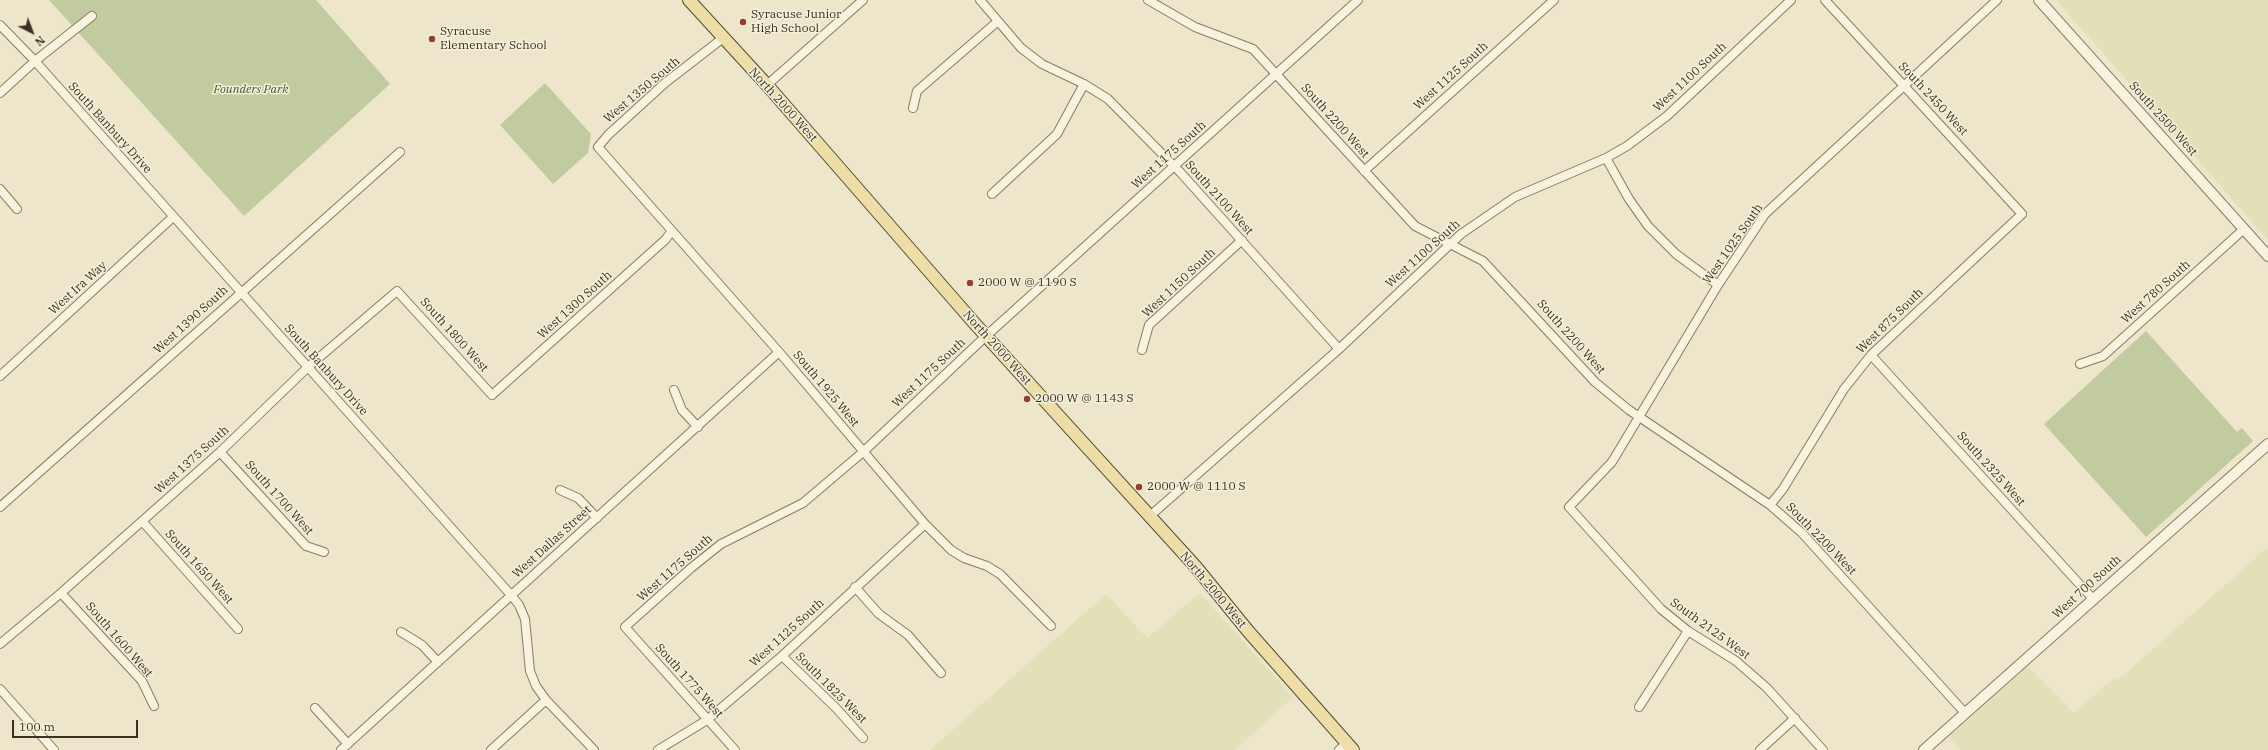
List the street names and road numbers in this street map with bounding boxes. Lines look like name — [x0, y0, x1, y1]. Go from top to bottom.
street label: West 1125 South — [1411, 39, 1491, 113]
street label: West 1100 South — [1650, 39, 1730, 115]
street label: West 1350 South — [601, 54, 683, 126]
street label: South 2450 West — [1895, 59, 1971, 139]
street label: North 2000 West — [746, 65, 820, 145]
street label: South Banbury Drive — [65, 79, 155, 177]
street label: South 2500 West — [2126, 79, 2200, 159]
street label: South 2200 West — [1298, 81, 1372, 161]
street label: West 1175 South — [1129, 118, 1209, 192]
street label: South 2100 West — [1182, 158, 1256, 238]
street label: West 1025 South — [1700, 201, 1766, 287]
street label: West 1100 South — [1383, 217, 1463, 291]
street label: West 1150 South — [1139, 245, 1219, 321]
street label: West 780 South — [2119, 257, 2193, 327]
street label: West Ira Way — [46, 258, 110, 318]
street label: West 1300 South — [535, 268, 615, 342]
street label: West 1390 South — [151, 283, 231, 357]
street label: West 875 South — [1853, 285, 1927, 357]
street label: South 1800 West — [417, 295, 491, 375]
street label: South 2200 West — [1534, 297, 1608, 377]
street label: North 2000 West — [960, 308, 1034, 388]
street label: South Banbury Drive — [281, 321, 371, 419]
street label: West 1175 South — [889, 335, 969, 411]
street label: South 1925 West — [790, 348, 862, 430]
street label: West 1375 South — [152, 423, 232, 497]
street label: South 2325 West — [1954, 429, 2028, 509]
street label: South 1700 West — [242, 458, 316, 538]
street label: South 2200 West — [1783, 500, 1859, 578]
street label: West Dallas Street — [509, 503, 595, 581]
street label: South 1650 West — [162, 527, 236, 607]
street label: West 1175 South — [634, 531, 716, 605]
street label: North 2000 West — [1177, 549, 1249, 631]
street label: West 700 South — [2050, 552, 2124, 622]
street label: South 2125 West — [1667, 595, 1753, 663]
street label: West 1125 South — [747, 596, 827, 670]
street label: South 1600 West — [82, 599, 156, 681]
street label: South 1775 West — [652, 641, 726, 721]
street label: South 1825 West — [792, 649, 870, 727]

